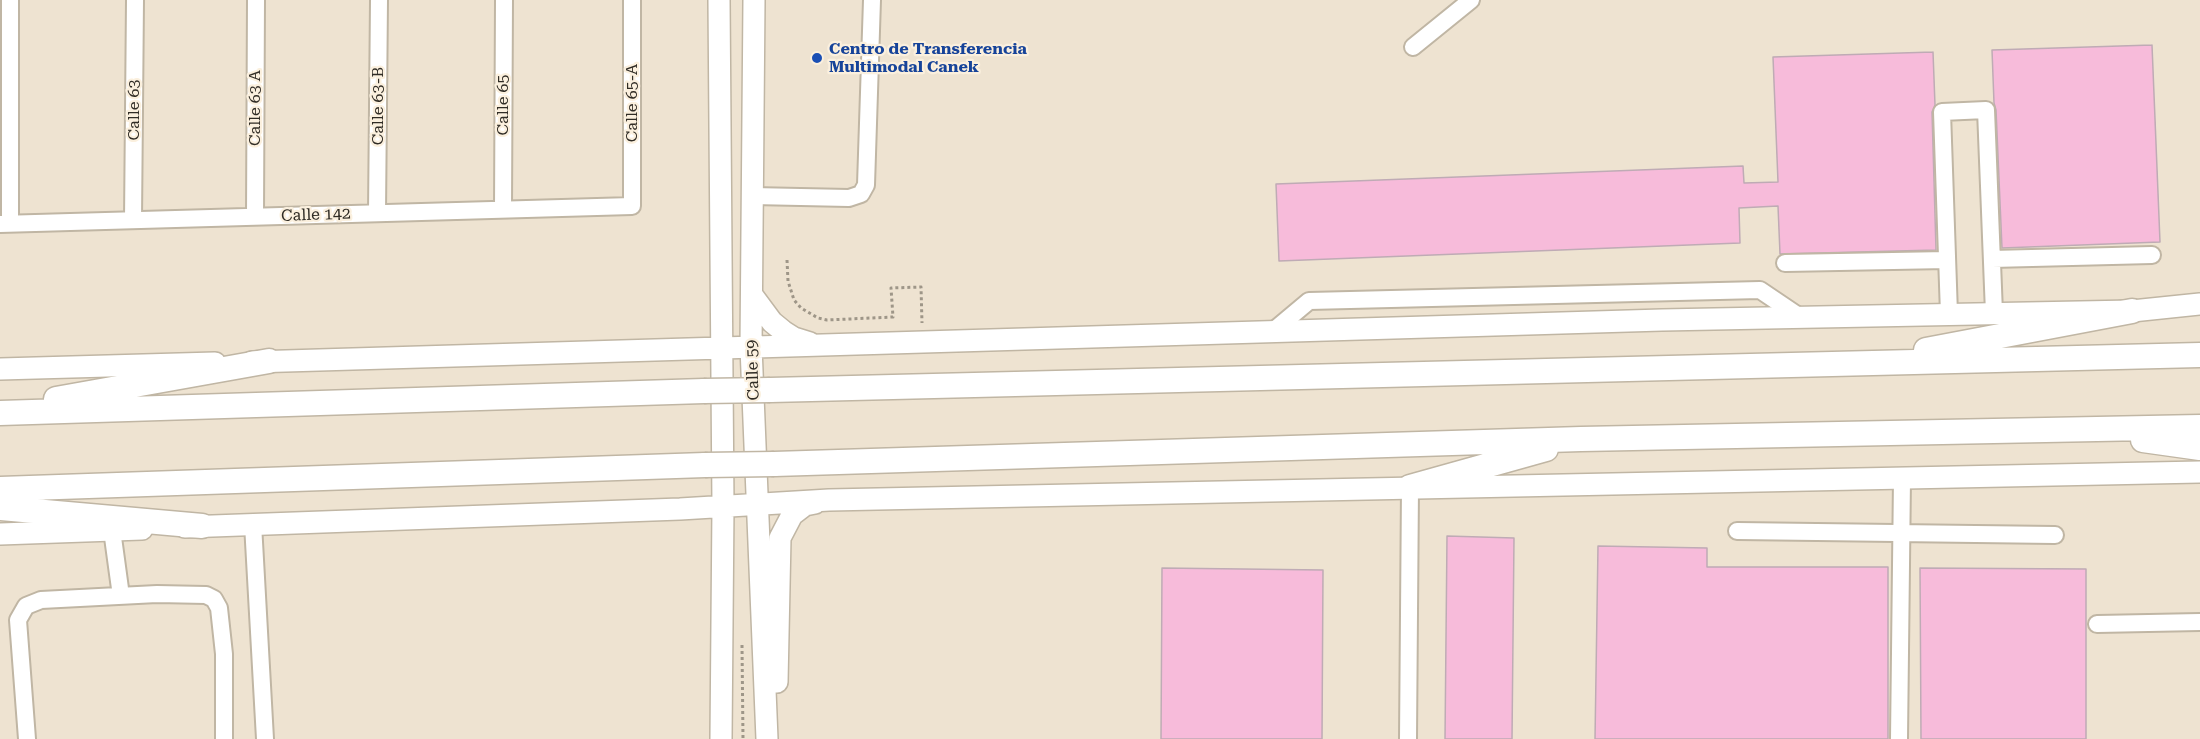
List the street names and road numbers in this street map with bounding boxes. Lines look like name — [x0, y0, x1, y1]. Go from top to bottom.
street label: Calle 65-A — [622, 64, 642, 142]
street label: Calle 63-B — [368, 67, 388, 145]
street label: Calle 63 A — [245, 70, 265, 146]
street label: Calle 65 — [493, 75, 513, 135]
street label: Calle 63 — [124, 80, 144, 140]
street label: Calle 142 — [281, 204, 351, 226]
street label: Calle 59 — [742, 339, 764, 401]

